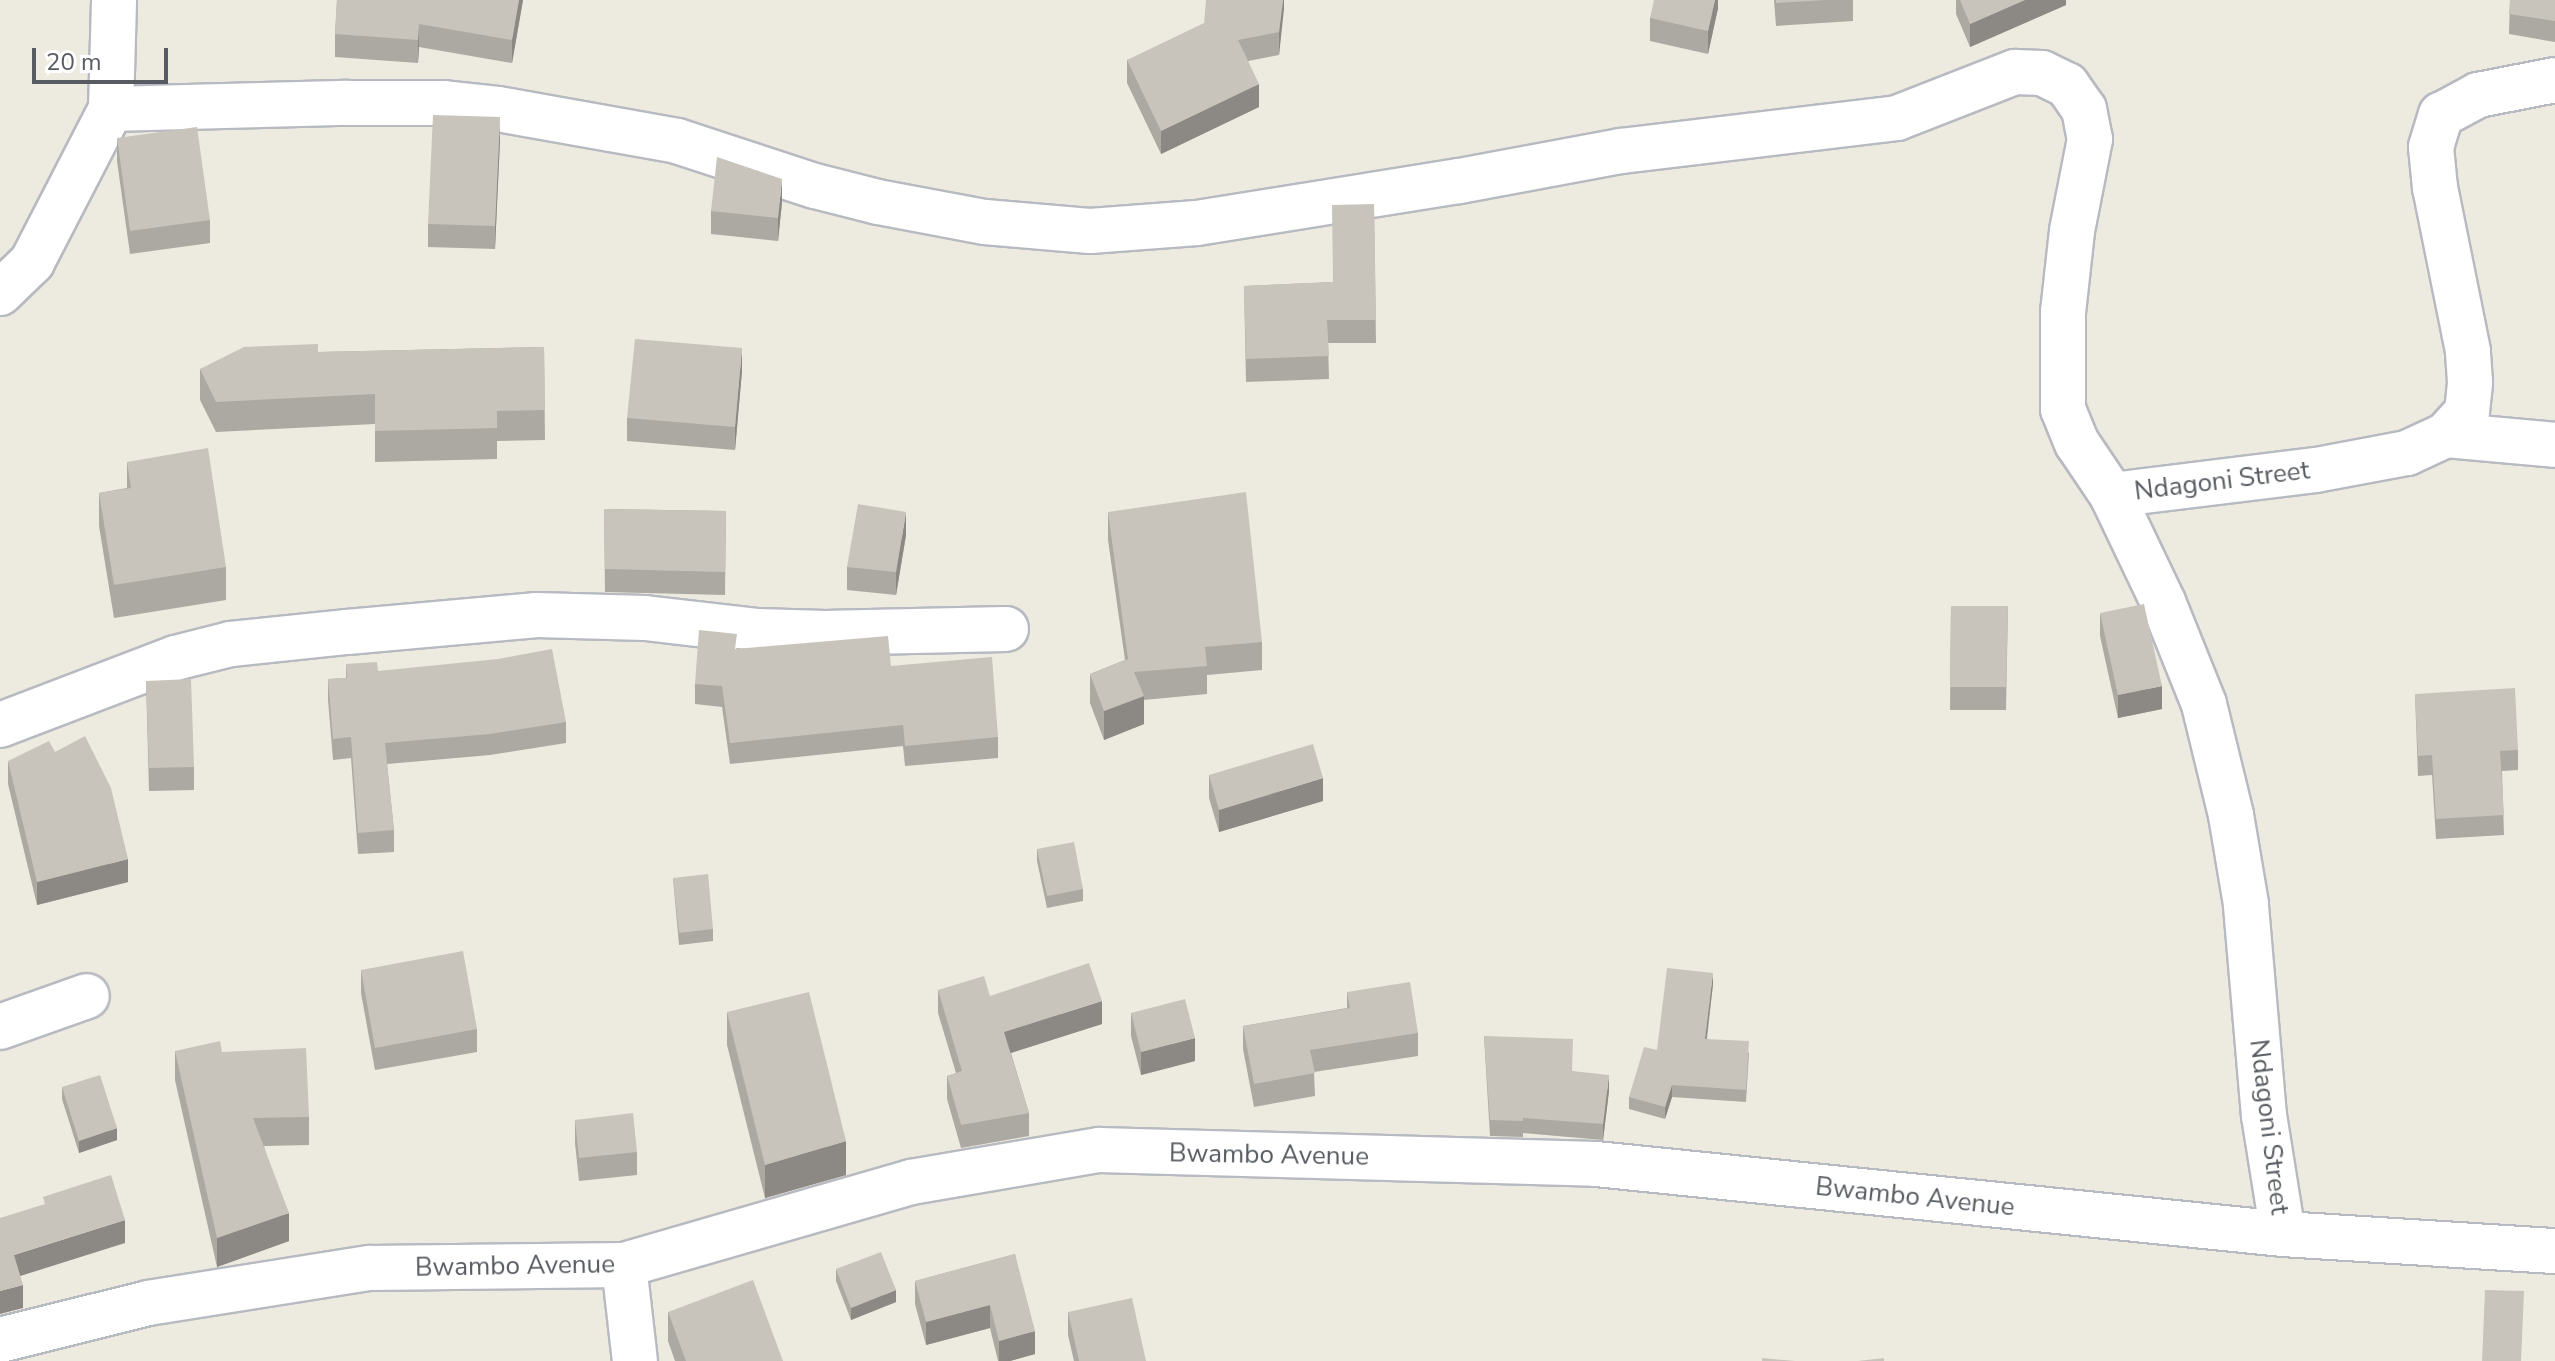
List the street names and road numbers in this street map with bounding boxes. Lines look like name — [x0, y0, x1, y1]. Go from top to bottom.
street label: Ndagoni Street — [2133, 455, 2311, 507]
street label: Ndagoni Street — [2243, 1038, 2295, 1216]
street label: Bwambo Avenue — [1169, 1138, 1369, 1172]
street label: Bwambo Avenue — [1814, 1171, 2016, 1223]
street label: Bwambo Avenue — [415, 1249, 615, 1283]

